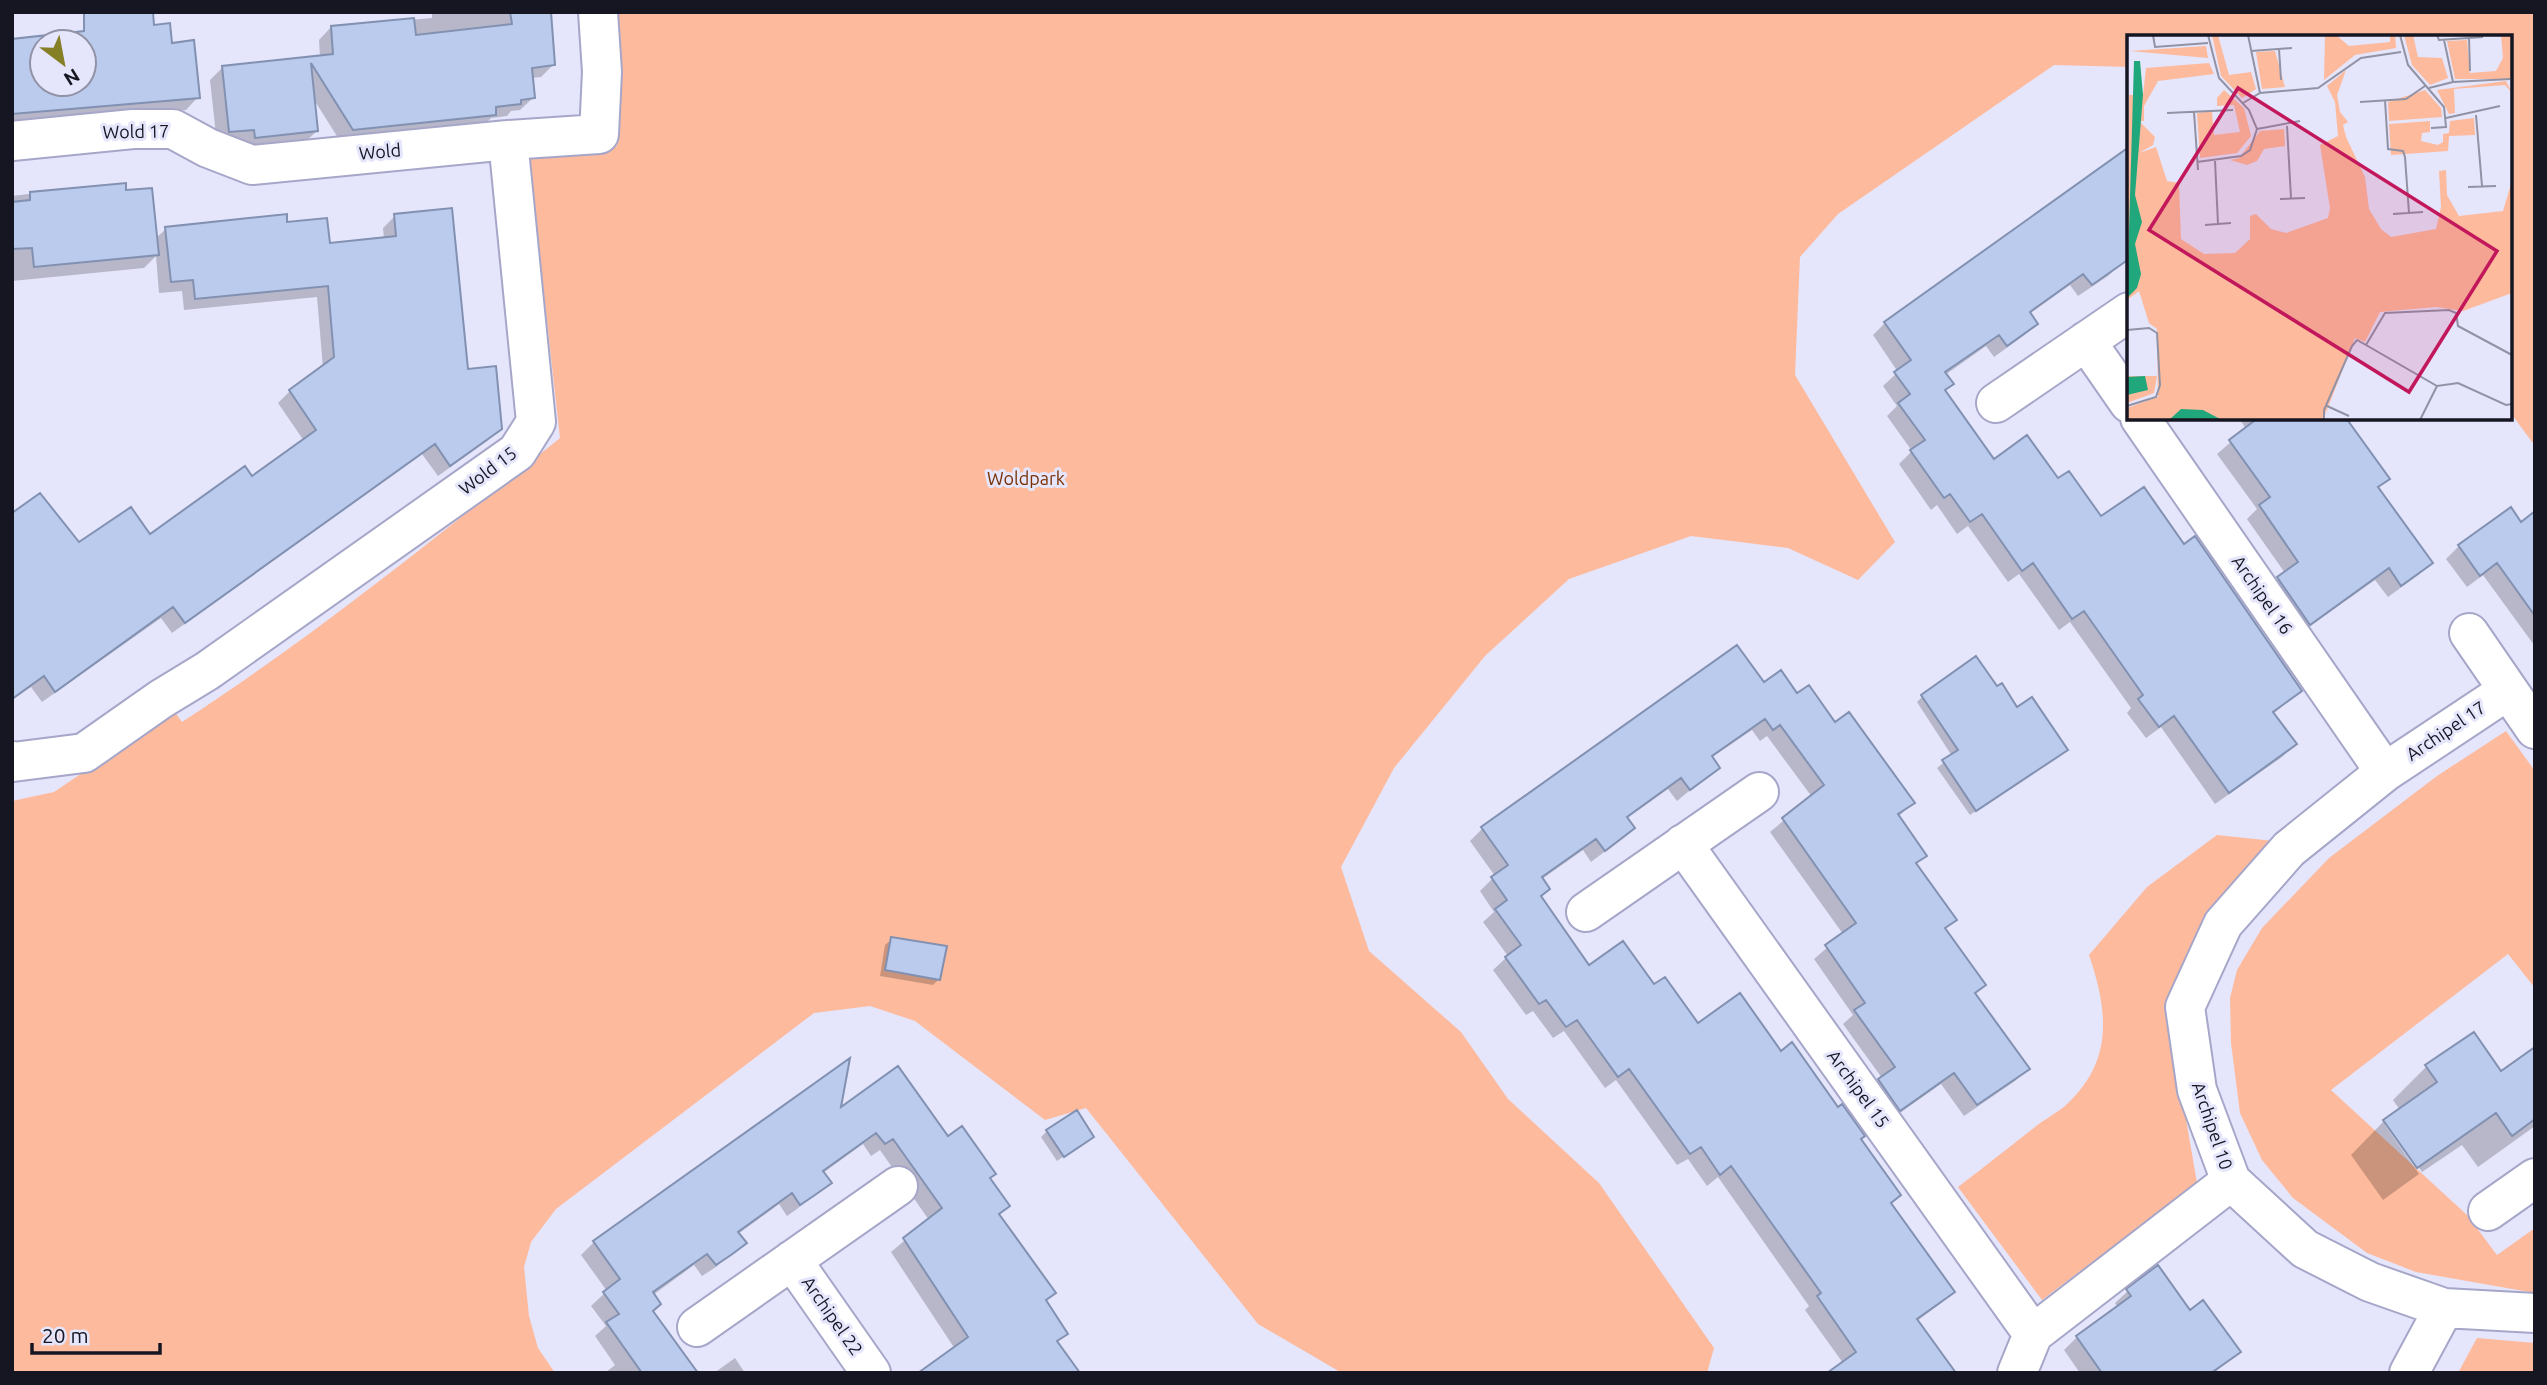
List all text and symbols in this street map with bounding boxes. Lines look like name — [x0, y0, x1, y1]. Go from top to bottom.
north arrow — [28, 28, 98, 98]
inset map — [2127, 35, 2512, 420]
text: N — [60, 64, 84, 91]
street label: Wold 17 — [103, 120, 169, 142]
street label: Wold — [358, 139, 402, 163]
street label: Wold 15 — [455, 442, 520, 498]
park label: Woldpark — [987, 468, 1065, 488]
street label: Archipel 16 — [2228, 551, 2297, 637]
street label: Archipel 17 — [2402, 696, 2489, 764]
street label: Archipel 15 — [1824, 1046, 1894, 1131]
street label: Archipel 10 — [2189, 1079, 2237, 1172]
street label: Archipel 22 — [798, 1272, 867, 1358]
scale bar — [32, 1312, 159, 1356]
text: 20 m — [42, 1323, 89, 1347]

